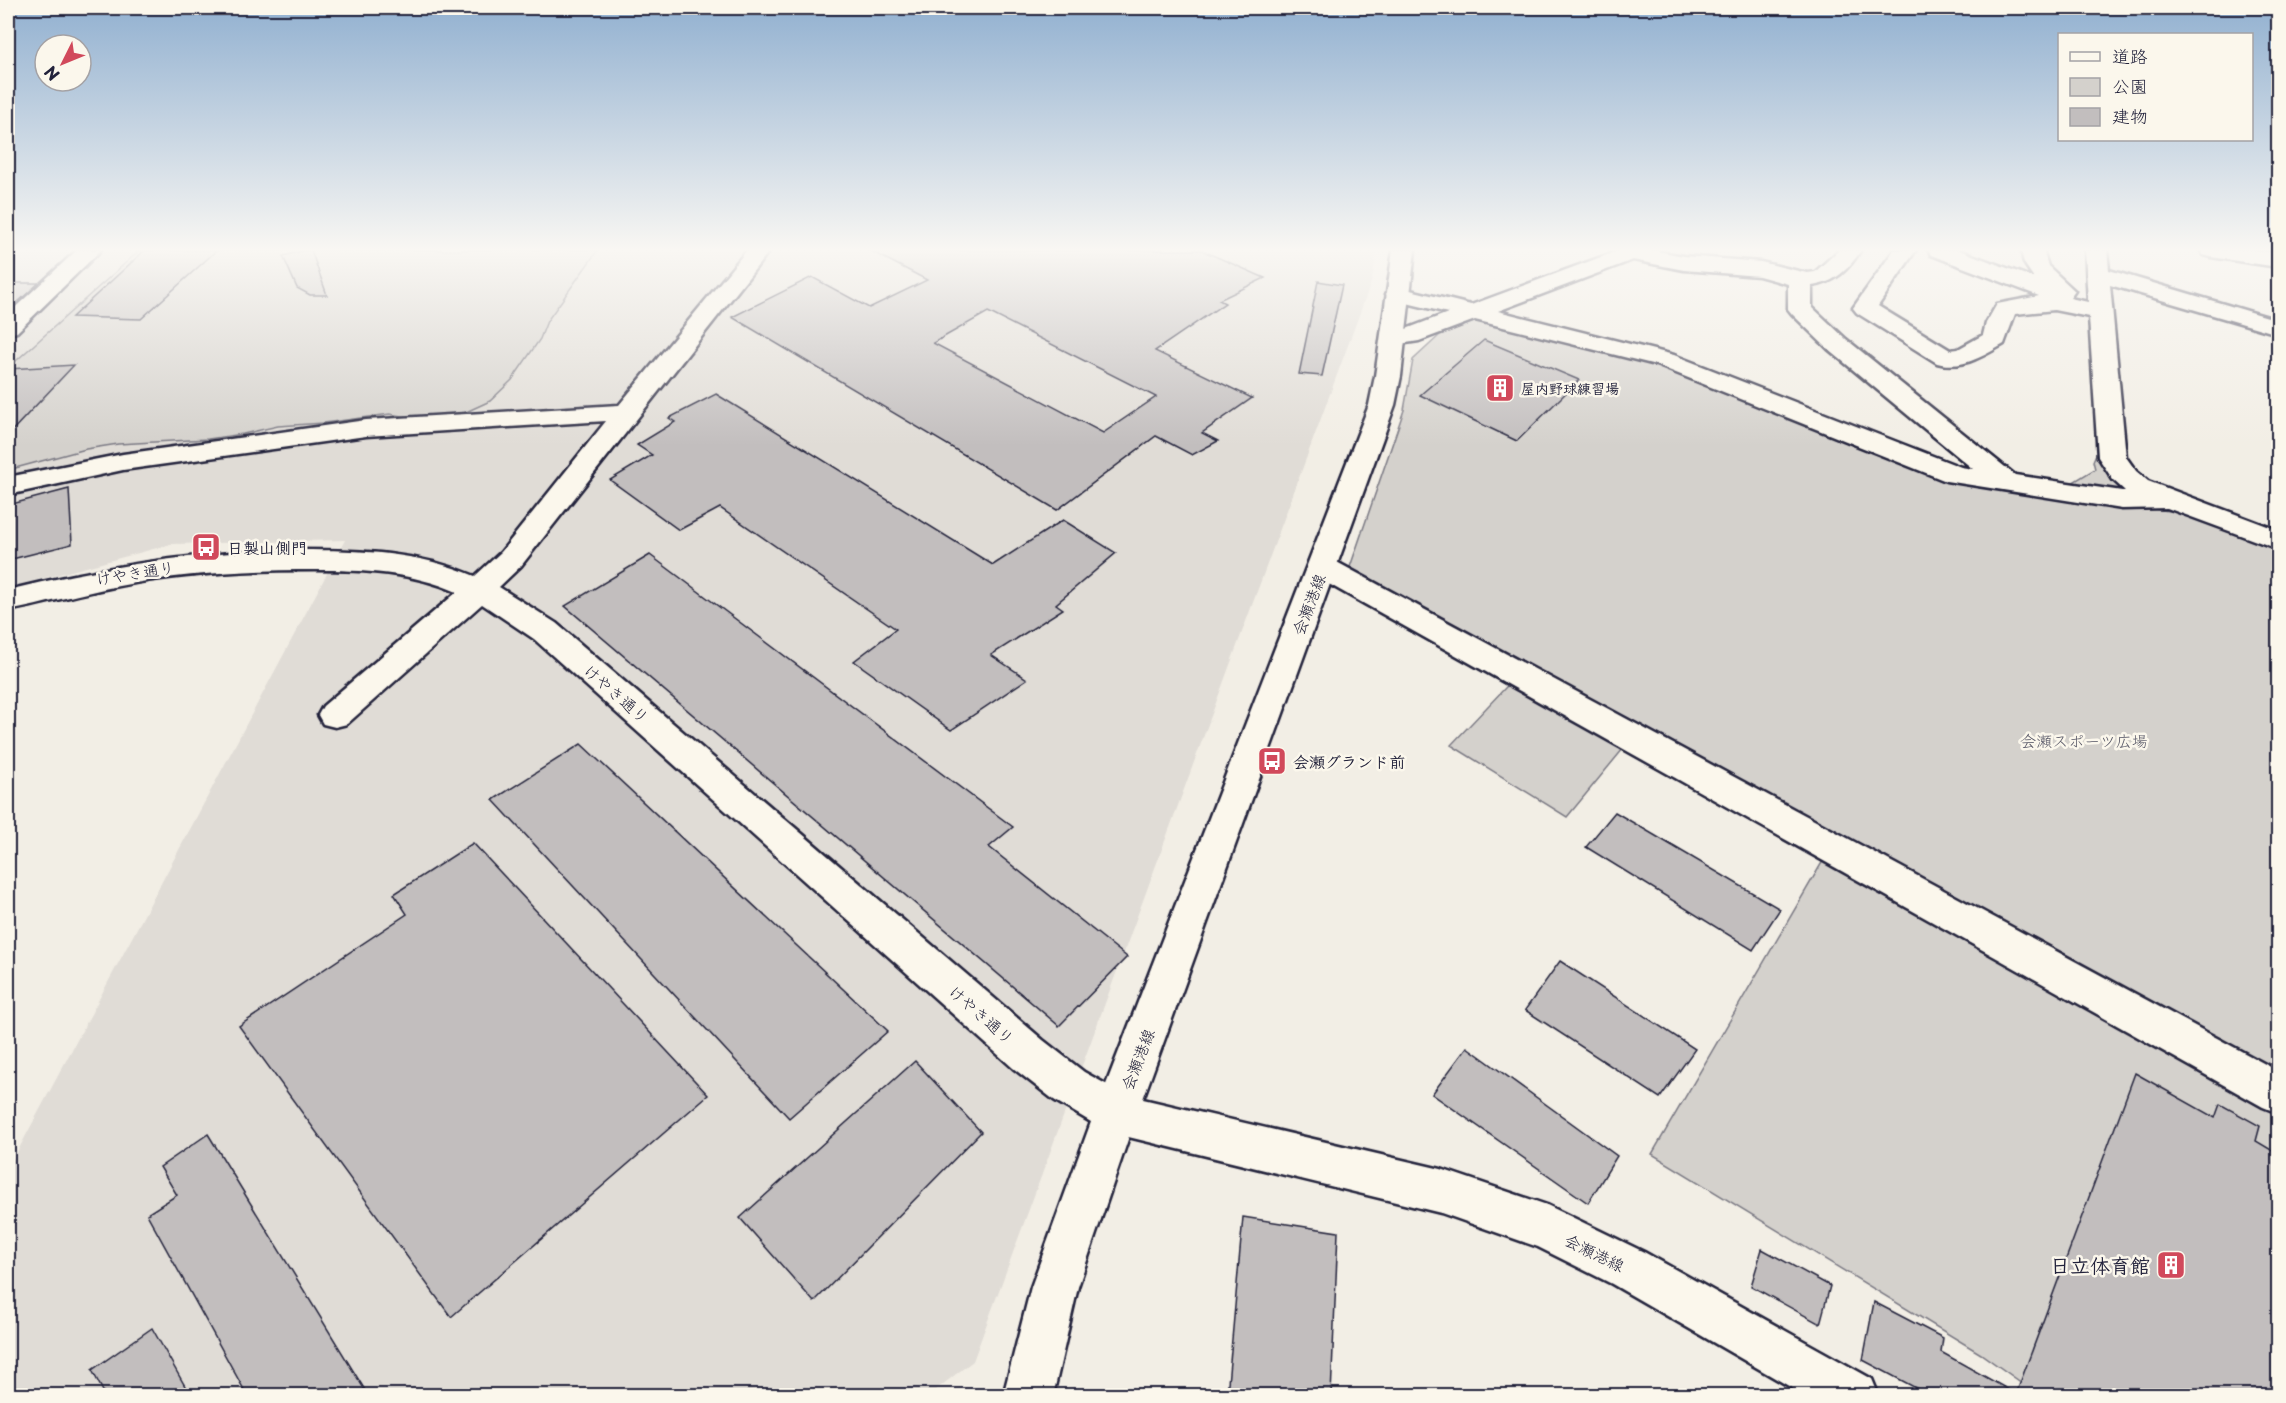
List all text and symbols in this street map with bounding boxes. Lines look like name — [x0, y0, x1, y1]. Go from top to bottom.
north arrow — [33, 33, 93, 93]
legend — [2058, 33, 2253, 141]
text: 道路 — [2112, 42, 2148, 69]
text: N — [38, 61, 64, 87]
text: 公園 — [2112, 72, 2148, 99]
text: 建物 — [2112, 102, 2148, 129]
building icon: 屋内野球練習場 — [1484, 372, 1516, 404]
place label: 屋内野球練習場 — [1521, 378, 1619, 399]
bus stop icon: 日製山側門 — [190, 531, 222, 563]
place label: 日製山側門 — [227, 535, 307, 559]
street label: けやき通り — [94, 554, 176, 590]
street label: 会瀬港線 — [1285, 570, 1331, 638]
street label: けやき通り — [579, 658, 655, 728]
park label: 会瀬スポーツ広場 — [2020, 728, 2148, 752]
bus stop icon: 会瀬グランド前 — [1256, 745, 1288, 777]
place label: 会瀬グランド前 — [1293, 749, 1405, 773]
street label: けやき通り — [944, 979, 1020, 1049]
street label: 会瀬港線 — [1114, 1025, 1160, 1093]
street label: 会瀬港線 — [1561, 1227, 1629, 1277]
building icon: 日立体育館 — [2155, 1249, 2187, 1281]
place label: 日立体育館 — [2050, 1250, 2150, 1280]

